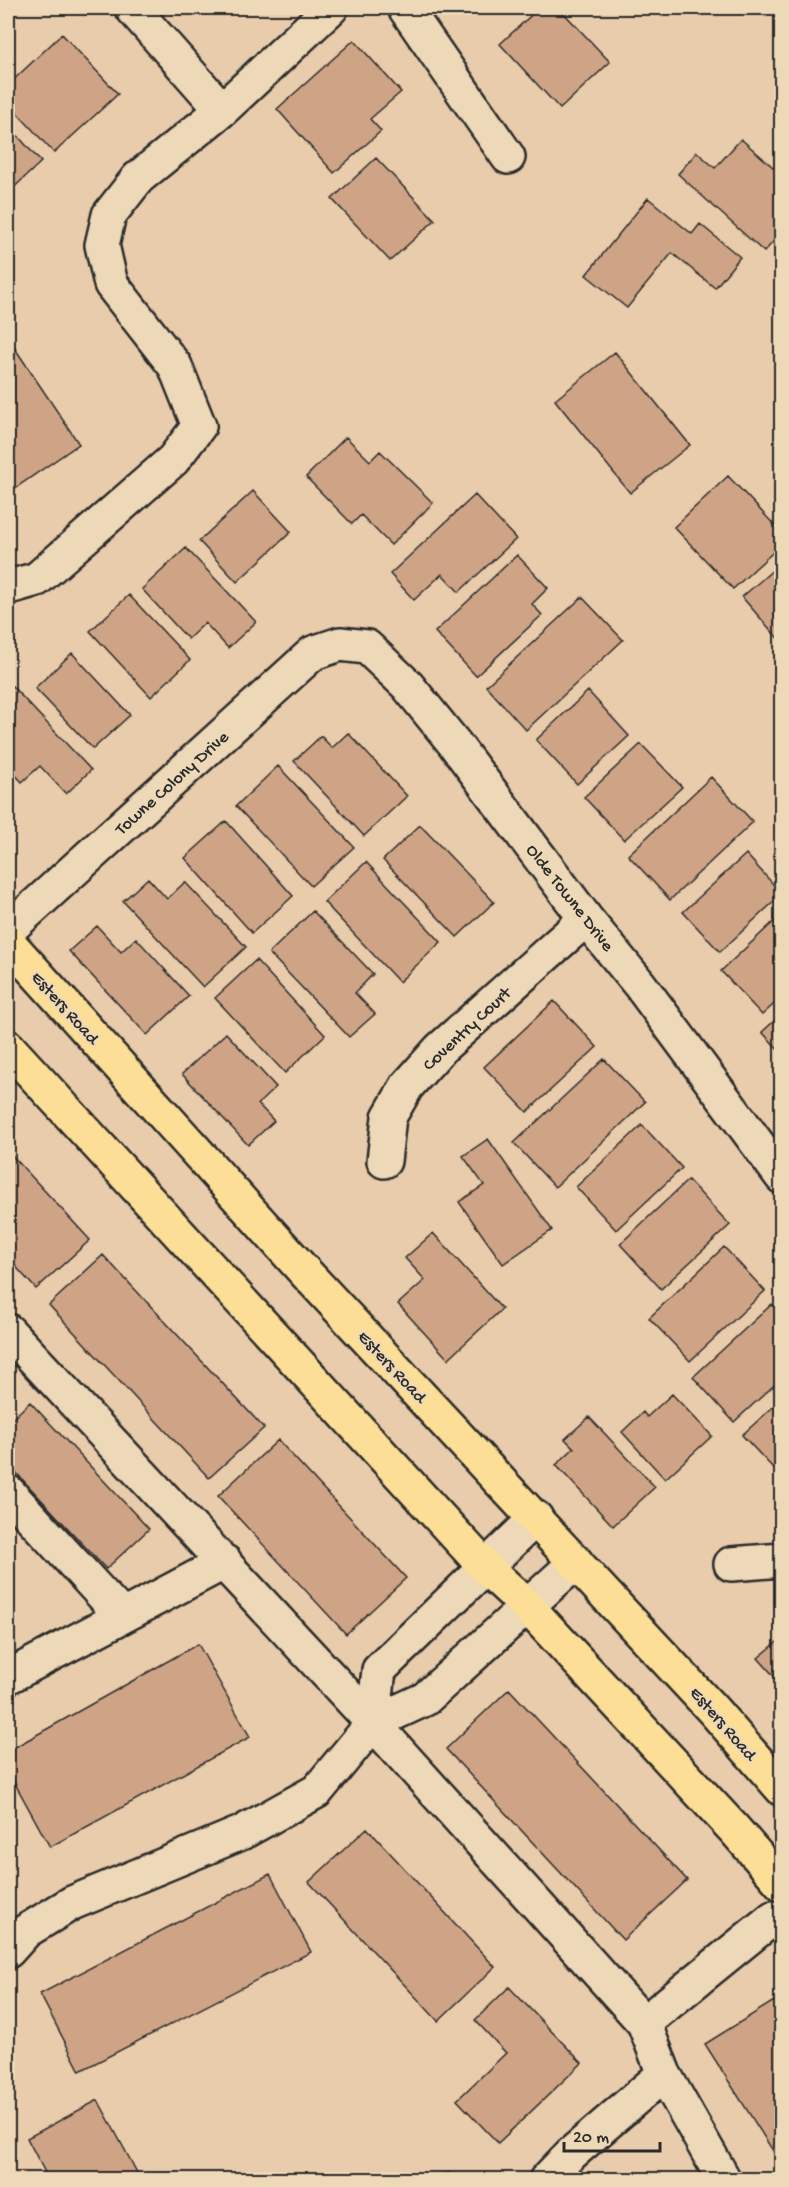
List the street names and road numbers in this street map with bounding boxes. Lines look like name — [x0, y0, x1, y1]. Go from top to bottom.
street label: Towne Colony Drive — [111, 727, 234, 841]
street label: Olde Towne Drive — [521, 841, 618, 957]
street label: Esters Road — [26, 968, 103, 1051]
street label: Coventry Court — [419, 982, 517, 1076]
street label: Esters Road — [352, 1327, 431, 1409]
street label: Esters Road — [684, 1683, 761, 1767]

